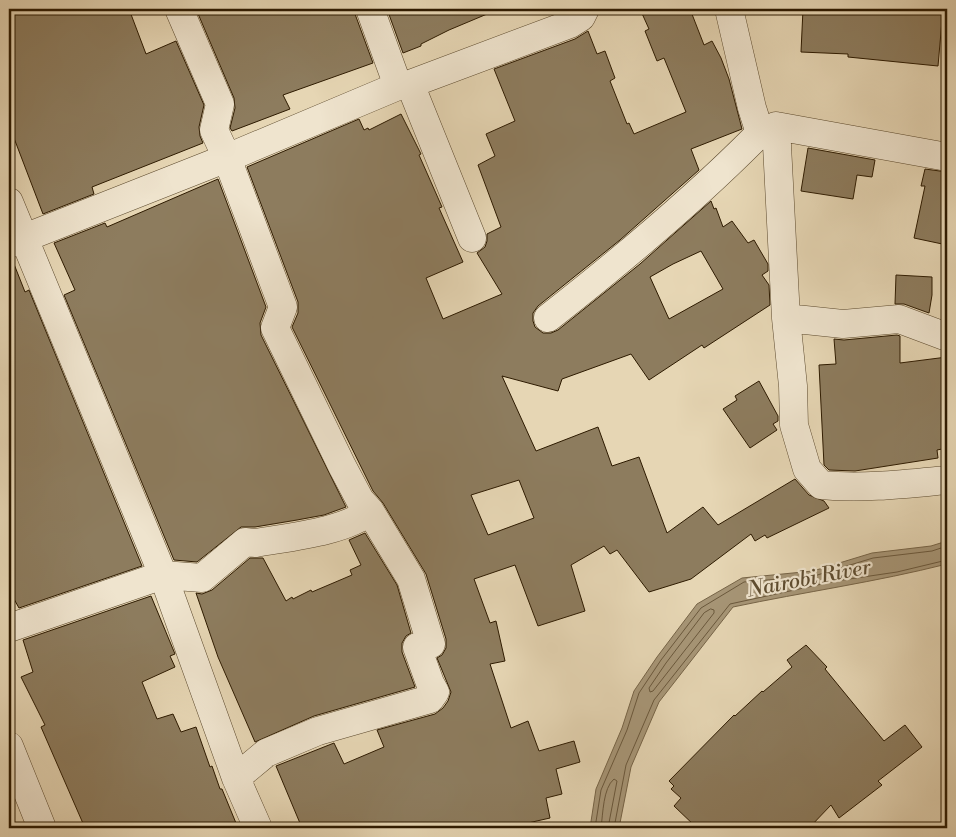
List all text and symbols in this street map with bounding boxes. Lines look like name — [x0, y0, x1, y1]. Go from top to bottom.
water label: Nairobi River — [744, 554, 874, 604]

